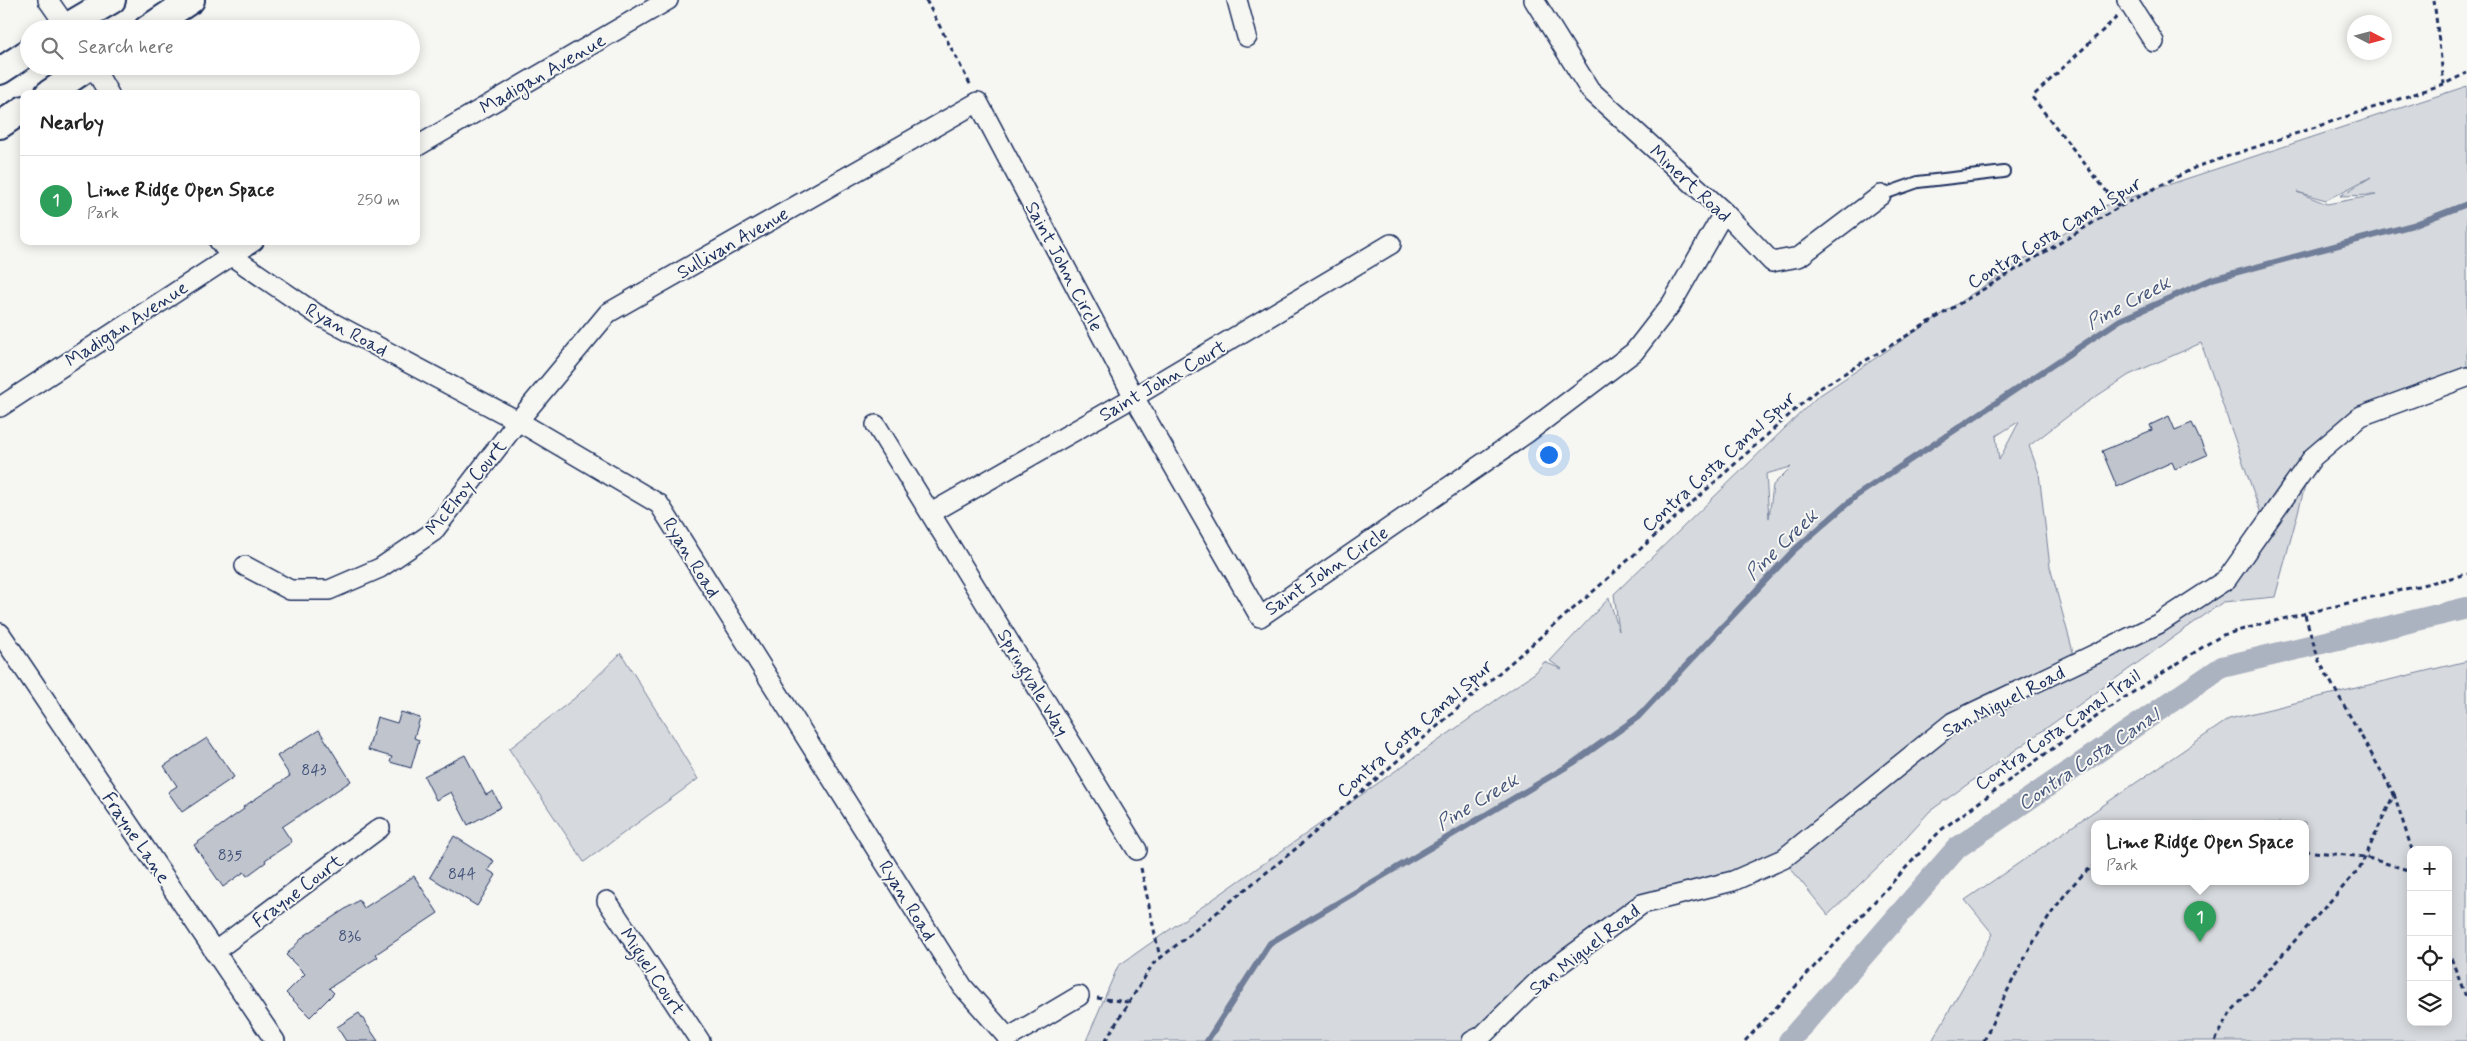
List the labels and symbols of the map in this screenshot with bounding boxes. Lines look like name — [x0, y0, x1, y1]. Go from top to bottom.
north arrow — [2347, 15, 2392, 60]
street label: Madigan Avenue — [475, 28, 611, 122]
street label: Minert Road — [1644, 140, 1736, 228]
street label: Contra Costa Canal Spur — [1963, 171, 2147, 295]
street label: Saint John Circle — [1019, 197, 1109, 336]
street label: Sullivan Avenue — [672, 201, 793, 285]
water label: Pine Creek — [2082, 270, 2176, 337]
street label: Madigan Avenue — [61, 275, 194, 375]
street label: Ryan Road — [301, 297, 392, 363]
street label: Saint John Court — [1095, 335, 1231, 428]
street label: Contra Costa Canal Spur — [1637, 386, 1801, 538]
street label: McElroy Court — [420, 435, 513, 542]
your location — [1536, 442, 1562, 468]
water label: Pine Creek — [1740, 503, 1825, 587]
street label: Ryan Road — [656, 513, 725, 603]
street label: Saint John Circle — [1260, 521, 1394, 622]
street label: Springvale Way — [988, 625, 1075, 743]
street label: Contra Costa Canal Spur — [1332, 654, 1498, 804]
street label: San Miguel Road — [1938, 661, 2070, 745]
street label: Contra Costa Canal Trail — [1969, 663, 2145, 795]
water label: Contra Costa Canal — [2012, 702, 2164, 816]
house number: 843 — [301, 760, 327, 781]
water label: Pine Creek — [1431, 767, 1525, 838]
street label: Frayne Lane — [96, 787, 176, 888]
house number: 835 — [218, 845, 242, 866]
street label: Frayne Court — [247, 849, 348, 933]
street label: Ryan Road — [872, 856, 941, 946]
house number: 844 — [448, 864, 476, 885]
street label: San Miguel Road — [1524, 899, 1646, 1002]
pin: 1 — [2184, 901, 2216, 942]
street label: Miguel Court — [611, 923, 690, 1022]
house number: 836 — [338, 926, 362, 947]

